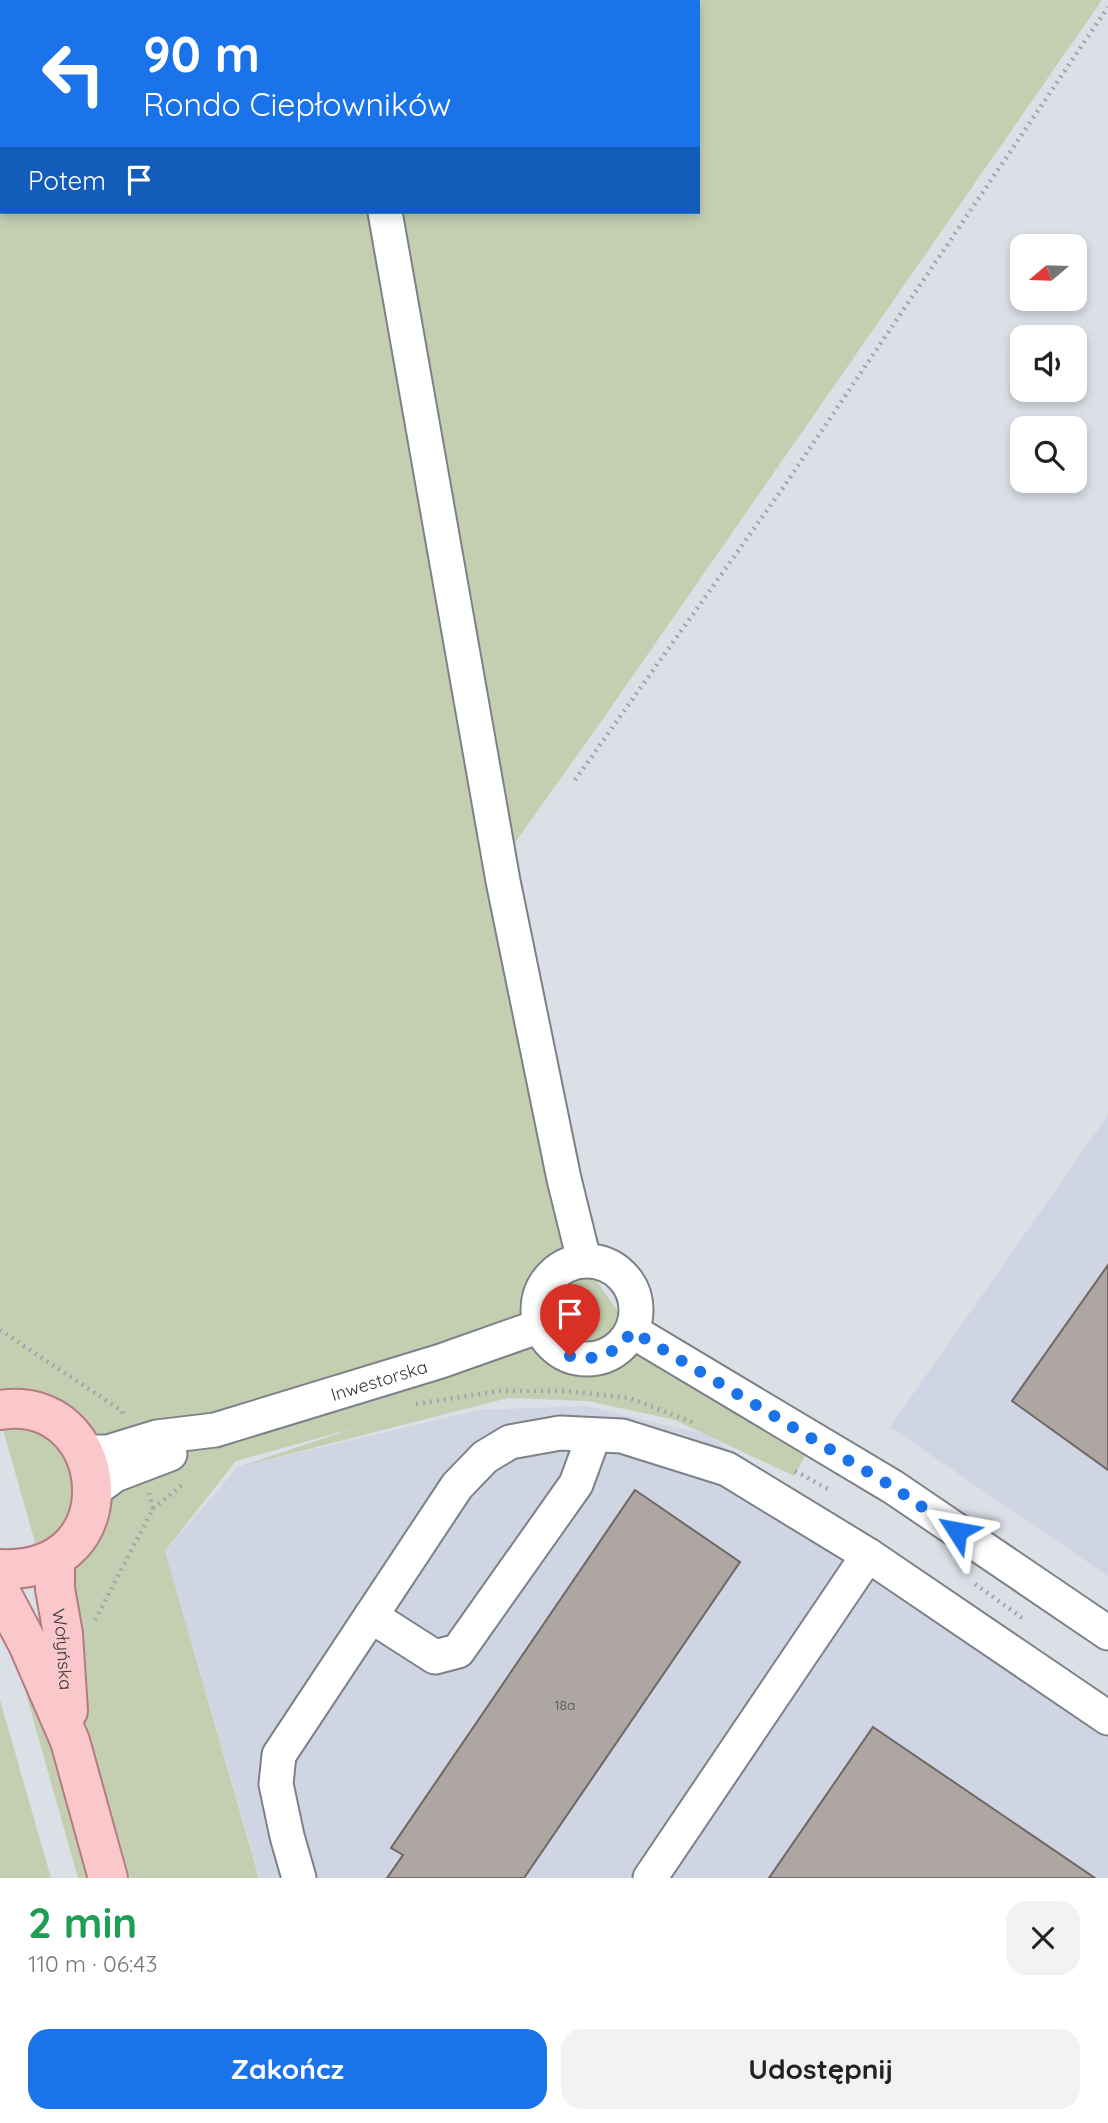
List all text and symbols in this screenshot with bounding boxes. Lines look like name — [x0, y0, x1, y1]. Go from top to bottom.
text: 90 m — [143, 23, 260, 84]
icon: left — [28, 28, 119, 119]
text: Rondo Ciepłowników — [143, 84, 451, 124]
icon: arrive — [120, 161, 158, 199]
text: Potem — [28, 164, 106, 197]
north arrow — [1010, 234, 1087, 312]
map controls — [1010, 234, 1087, 493]
button: sound — [1010, 325, 1087, 402]
button: search — [1010, 416, 1087, 493]
pin — [540, 1284, 600, 1356]
icon: arrive — [551, 1295, 589, 1333]
street label: Inwestorska — [328, 1354, 430, 1406]
position arrow — [920, 1494, 994, 1568]
street label: Wołyńska — [47, 1607, 78, 1691]
house number: 18a — [554, 1696, 576, 1714]
text: 2 min — [28, 1896, 137, 1949]
button: close — [1006, 1901, 1080, 1975]
text: 110 m · 06:43 — [28, 1949, 158, 1978]
button: Zakończ — [28, 2029, 547, 2109]
button: Udostępnij — [561, 2029, 1080, 2109]

